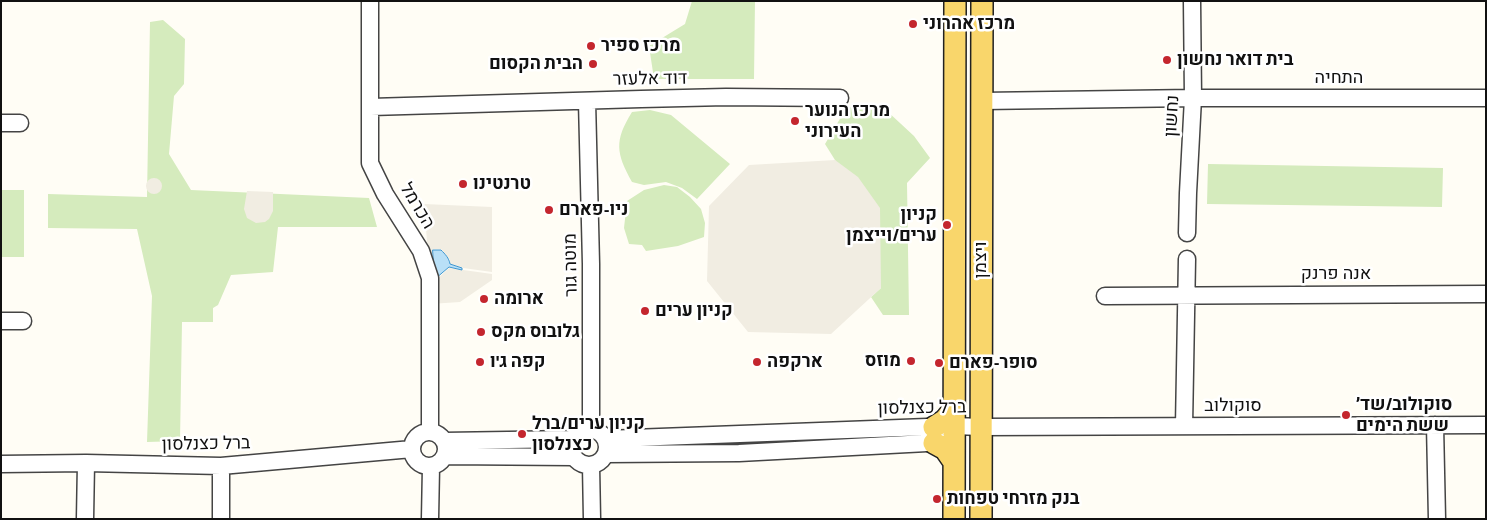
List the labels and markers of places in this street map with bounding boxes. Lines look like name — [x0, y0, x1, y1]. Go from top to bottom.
place label: מרכז אהרוני — [923, 13, 1015, 35]
marker: מרכז אהרוני — [907, 18, 919, 30]
place label: מרכז ספיר — [601, 35, 681, 57]
marker: מרכז ספיר — [585, 40, 597, 52]
place label: בית דואר נחשון — [1177, 49, 1293, 71]
place label: הבית הקסום — [489, 53, 583, 75]
marker: בית דואר נחשון — [1161, 54, 1173, 66]
marker: הבית הקסום — [587, 58, 599, 70]
place label: מרכז הנוער העירוני — [805, 100, 890, 142]
marker: מרכז הנוער העירוני — [789, 115, 801, 127]
place label: טרנטינו — [473, 173, 531, 195]
marker: טרנטינו — [457, 178, 469, 190]
place label: ניו-פארם — [559, 199, 628, 221]
marker: ניו-פארם — [543, 204, 555, 216]
place label: קניון ערים/וייצמן — [846, 204, 937, 246]
marker: קניון ערים/וייצמן — [941, 219, 953, 231]
place label: ארומה — [494, 288, 544, 310]
marker: ארומה — [478, 293, 490, 305]
place label: קניון ערים — [655, 300, 733, 322]
marker: קניון ערים — [639, 305, 651, 317]
place label: גלובוס מקס — [491, 321, 580, 343]
marker: גלובוס מקס — [475, 326, 487, 338]
place label: מוזס — [865, 350, 901, 372]
place label: קפה ג'ו — [490, 351, 545, 373]
place label: ארקפה — [767, 351, 823, 373]
place label: סופר-פארם — [949, 352, 1038, 374]
marker: מוזס — [905, 355, 917, 367]
marker: קפה ג'ו — [474, 356, 486, 368]
marker: ארקפה — [751, 356, 763, 368]
marker: סופר-פארם — [933, 357, 945, 369]
place label: סוקולוב/שד׳ ששת הימים — [1356, 394, 1452, 436]
marker: סוקולוב/שד׳ ששת הימים — [1340, 409, 1352, 421]
place label: קניון ערים/ברל כצנלסון — [532, 413, 645, 456]
marker: קניון ערים/ברל כצנלסון — [516, 428, 528, 440]
place label: בנק מזרחי טפחות — [947, 488, 1080, 510]
marker: בנק מזרחי טפחות — [931, 493, 943, 505]

